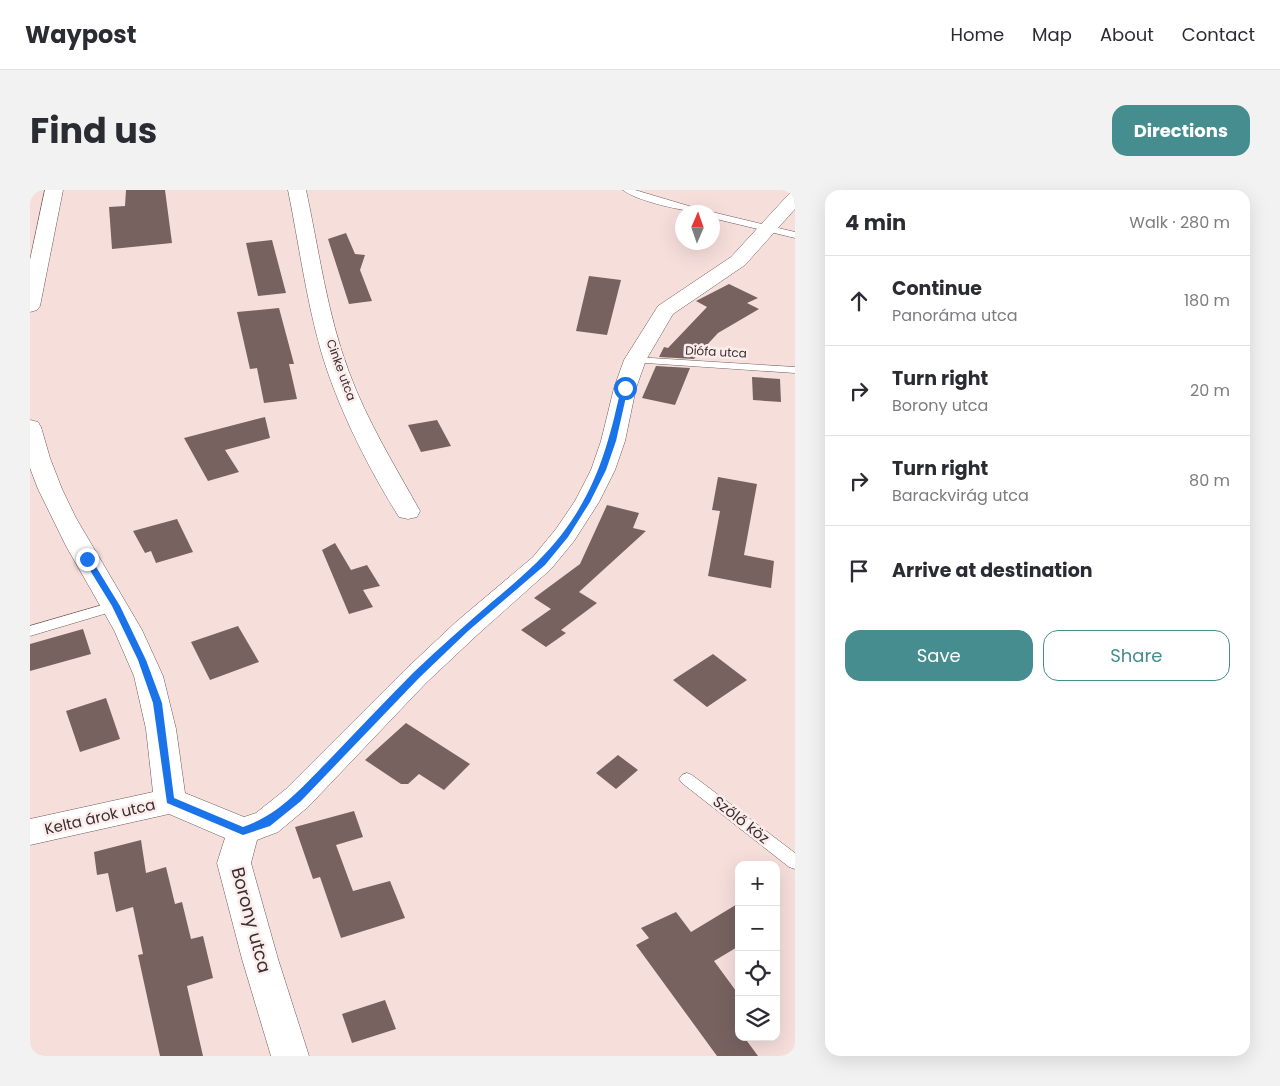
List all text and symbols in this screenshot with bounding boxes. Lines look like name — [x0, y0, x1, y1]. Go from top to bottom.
text: Waypost — [25, 18, 136, 51]
text: Home — [950, 22, 1004, 47]
text: Map — [1032, 22, 1072, 47]
text: About — [1100, 22, 1154, 47]
text: Contact — [1182, 22, 1255, 47]
button: Directions — [1112, 105, 1250, 156]
text: Find us — [30, 106, 157, 155]
north arrow — [675, 205, 720, 250]
text: 4 min — [845, 208, 906, 237]
text: Walk · 280 m — [1129, 211, 1230, 234]
text: Continue — [892, 275, 982, 302]
icon: ahead — [845, 287, 873, 315]
text: 180 m — [1184, 289, 1230, 312]
text: Panoráma utca — [892, 304, 1018, 327]
street label: Cinke utca — [323, 337, 360, 403]
street label: Diófa utca — [685, 341, 747, 362]
text: Turn right — [892, 365, 988, 392]
route start — [614, 377, 637, 400]
icon: right — [845, 377, 873, 405]
text: 20 m — [1190, 379, 1230, 402]
text: Borony utca — [892, 394, 988, 417]
text: Turn right — [892, 455, 988, 482]
icon: right — [845, 467, 873, 495]
text: 80 m — [1189, 469, 1230, 492]
text: Barackvirág utca — [892, 484, 1029, 507]
route end — [76, 548, 99, 571]
icon: arrive — [845, 557, 873, 585]
text: Arrive at destination — [892, 557, 1093, 584]
button: Save — [845, 630, 1033, 681]
button: Share — [1043, 630, 1230, 681]
street label: Szőlő köz — [709, 791, 774, 849]
street label: Kelta árok utca — [42, 794, 157, 839]
map controls — [735, 861, 780, 1041]
button: + — [735, 861, 780, 906]
street label: Borony utca — [225, 864, 278, 975]
button: − — [735, 906, 780, 951]
button: locate — [735, 951, 780, 996]
button: layers — [735, 996, 780, 1041]

